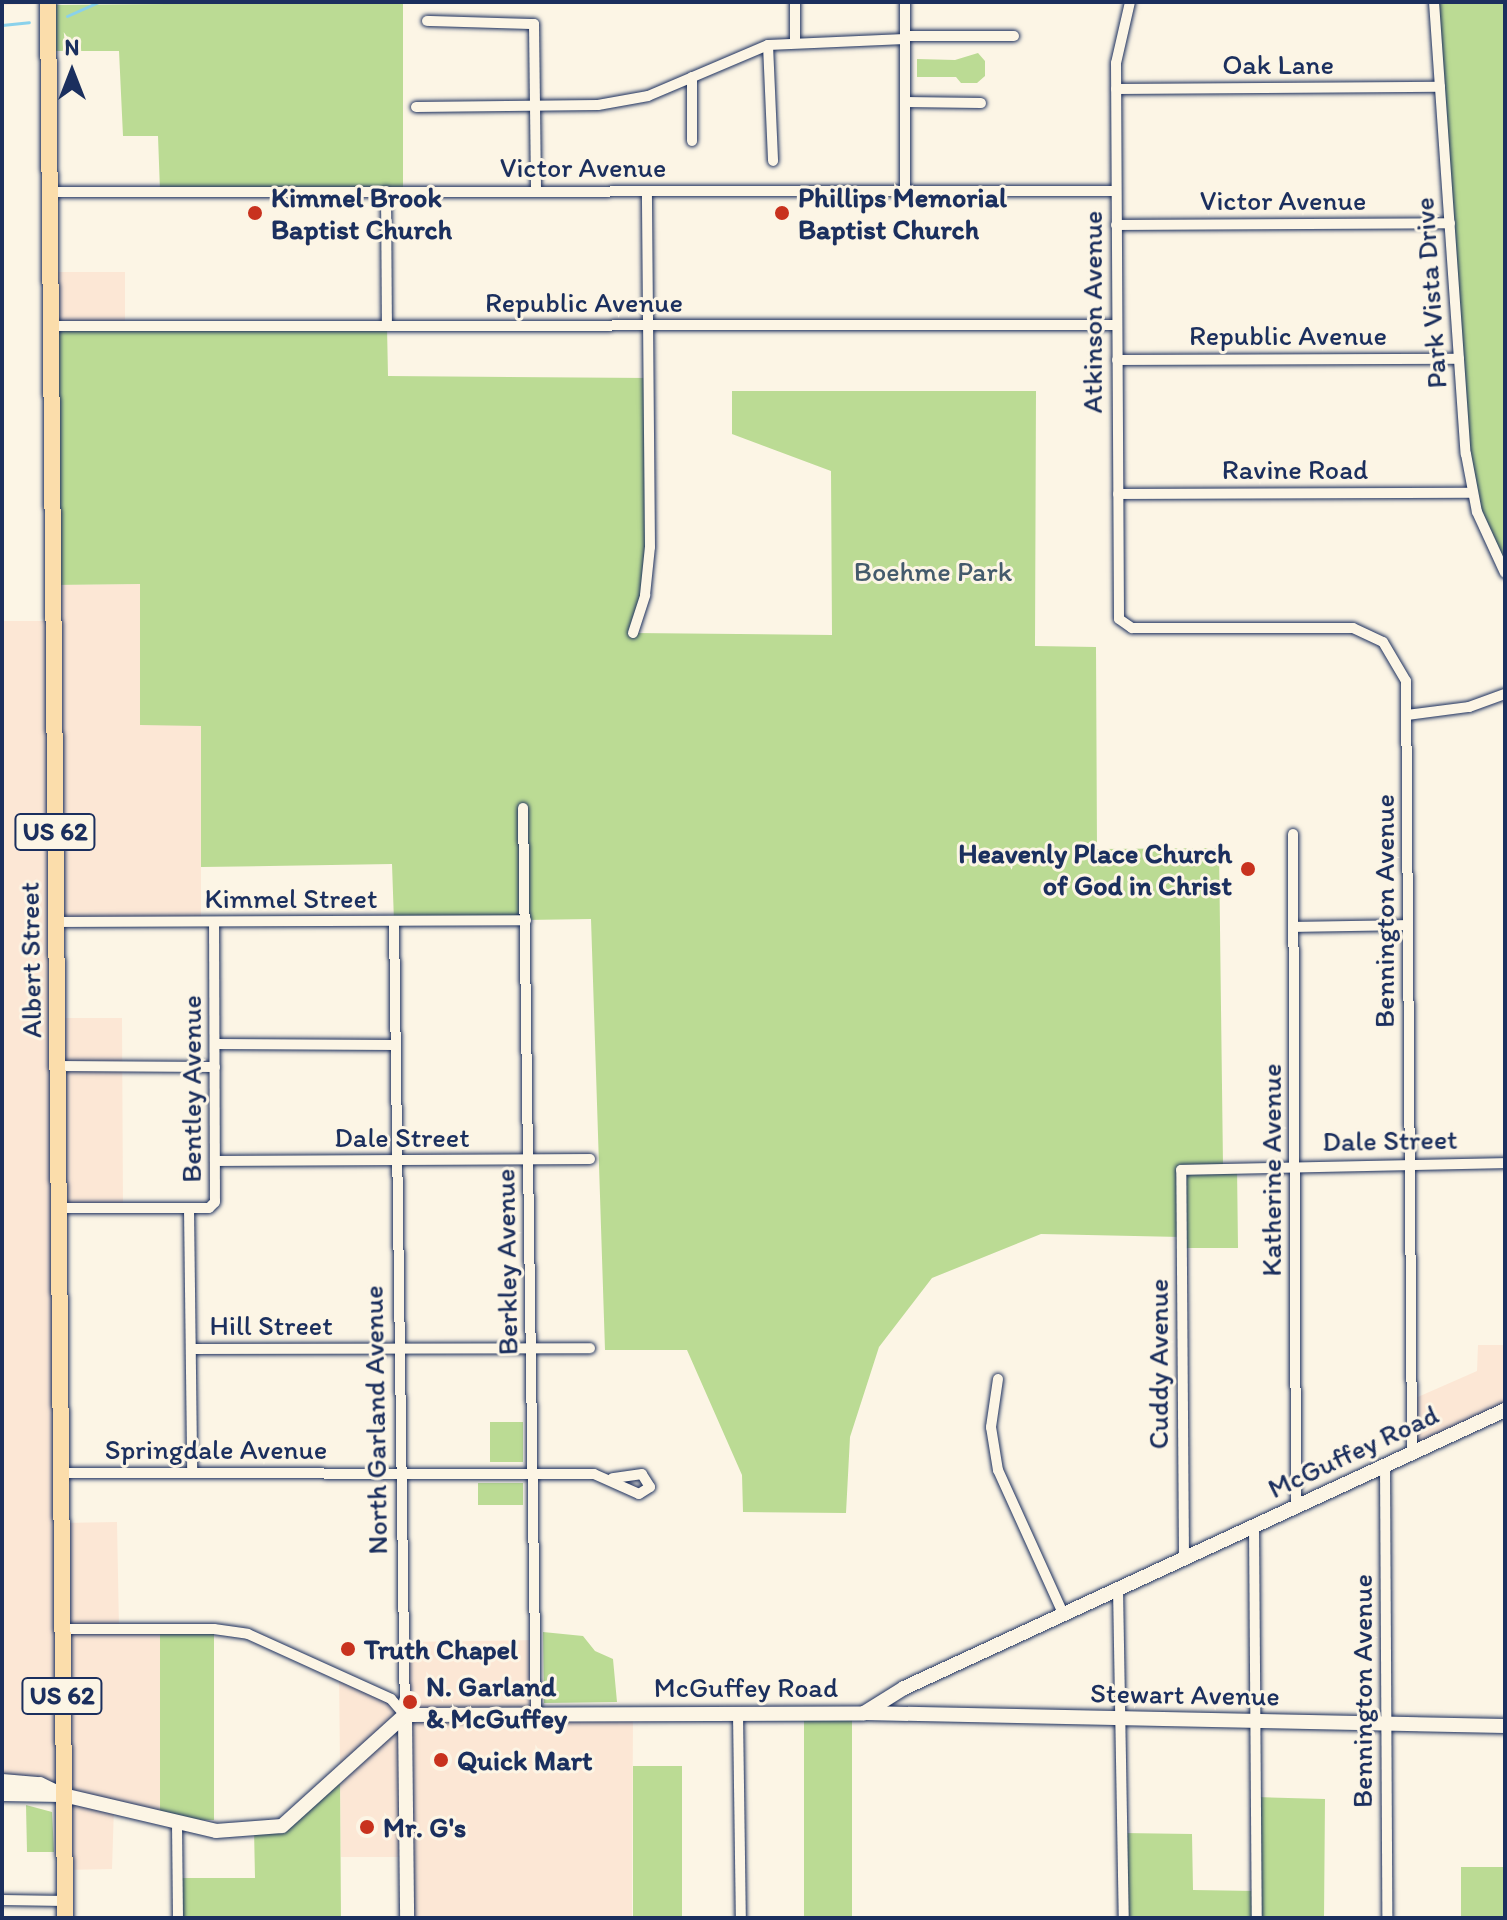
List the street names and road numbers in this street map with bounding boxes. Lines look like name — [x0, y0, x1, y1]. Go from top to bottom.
street label: Oak Lane — [1221, 47, 1335, 81]
street label: Victor Avenue — [500, 150, 666, 184]
street label: Victor Avenue — [1200, 183, 1366, 217]
street label: Park Vista Drive — [1407, 196, 1453, 390]
street label: Atkinson Avenue — [1075, 211, 1109, 413]
street label: Republic Avenue — [486, 285, 682, 319]
street label: Republic Avenue — [1190, 318, 1386, 352]
street label: Ravine Road — [1222, 452, 1368, 486]
street label: Bennington Avenue — [1367, 794, 1401, 1028]
road number: US 62 — [13, 810, 97, 854]
street label: Kimmel Street — [205, 881, 377, 915]
street label: Albert Street — [12, 882, 48, 1038]
street label: Bentley Avenue — [174, 996, 208, 1182]
street label: Katherine Avenue — [1254, 1064, 1288, 1276]
street label: Dale Street — [335, 1120, 469, 1154]
street label: Dale Street — [1322, 1122, 1458, 1158]
street label: Berkley Avenue — [488, 1169, 524, 1355]
street label: Cuddy Avenue — [1141, 1279, 1175, 1449]
street label: North Garland Avenue — [356, 1286, 394, 1554]
street label: Hill Street — [210, 1308, 332, 1342]
street label: McGuffey Road — [1263, 1397, 1443, 1505]
street label: Springdale Avenue — [105, 1432, 327, 1466]
street label: Bennington Avenue — [1345, 1574, 1379, 1808]
street label: McGuffey Road — [654, 1670, 838, 1704]
road number: US 62 — [20, 1674, 104, 1718]
street label: Stewart Avenue — [1091, 1676, 1279, 1712]

